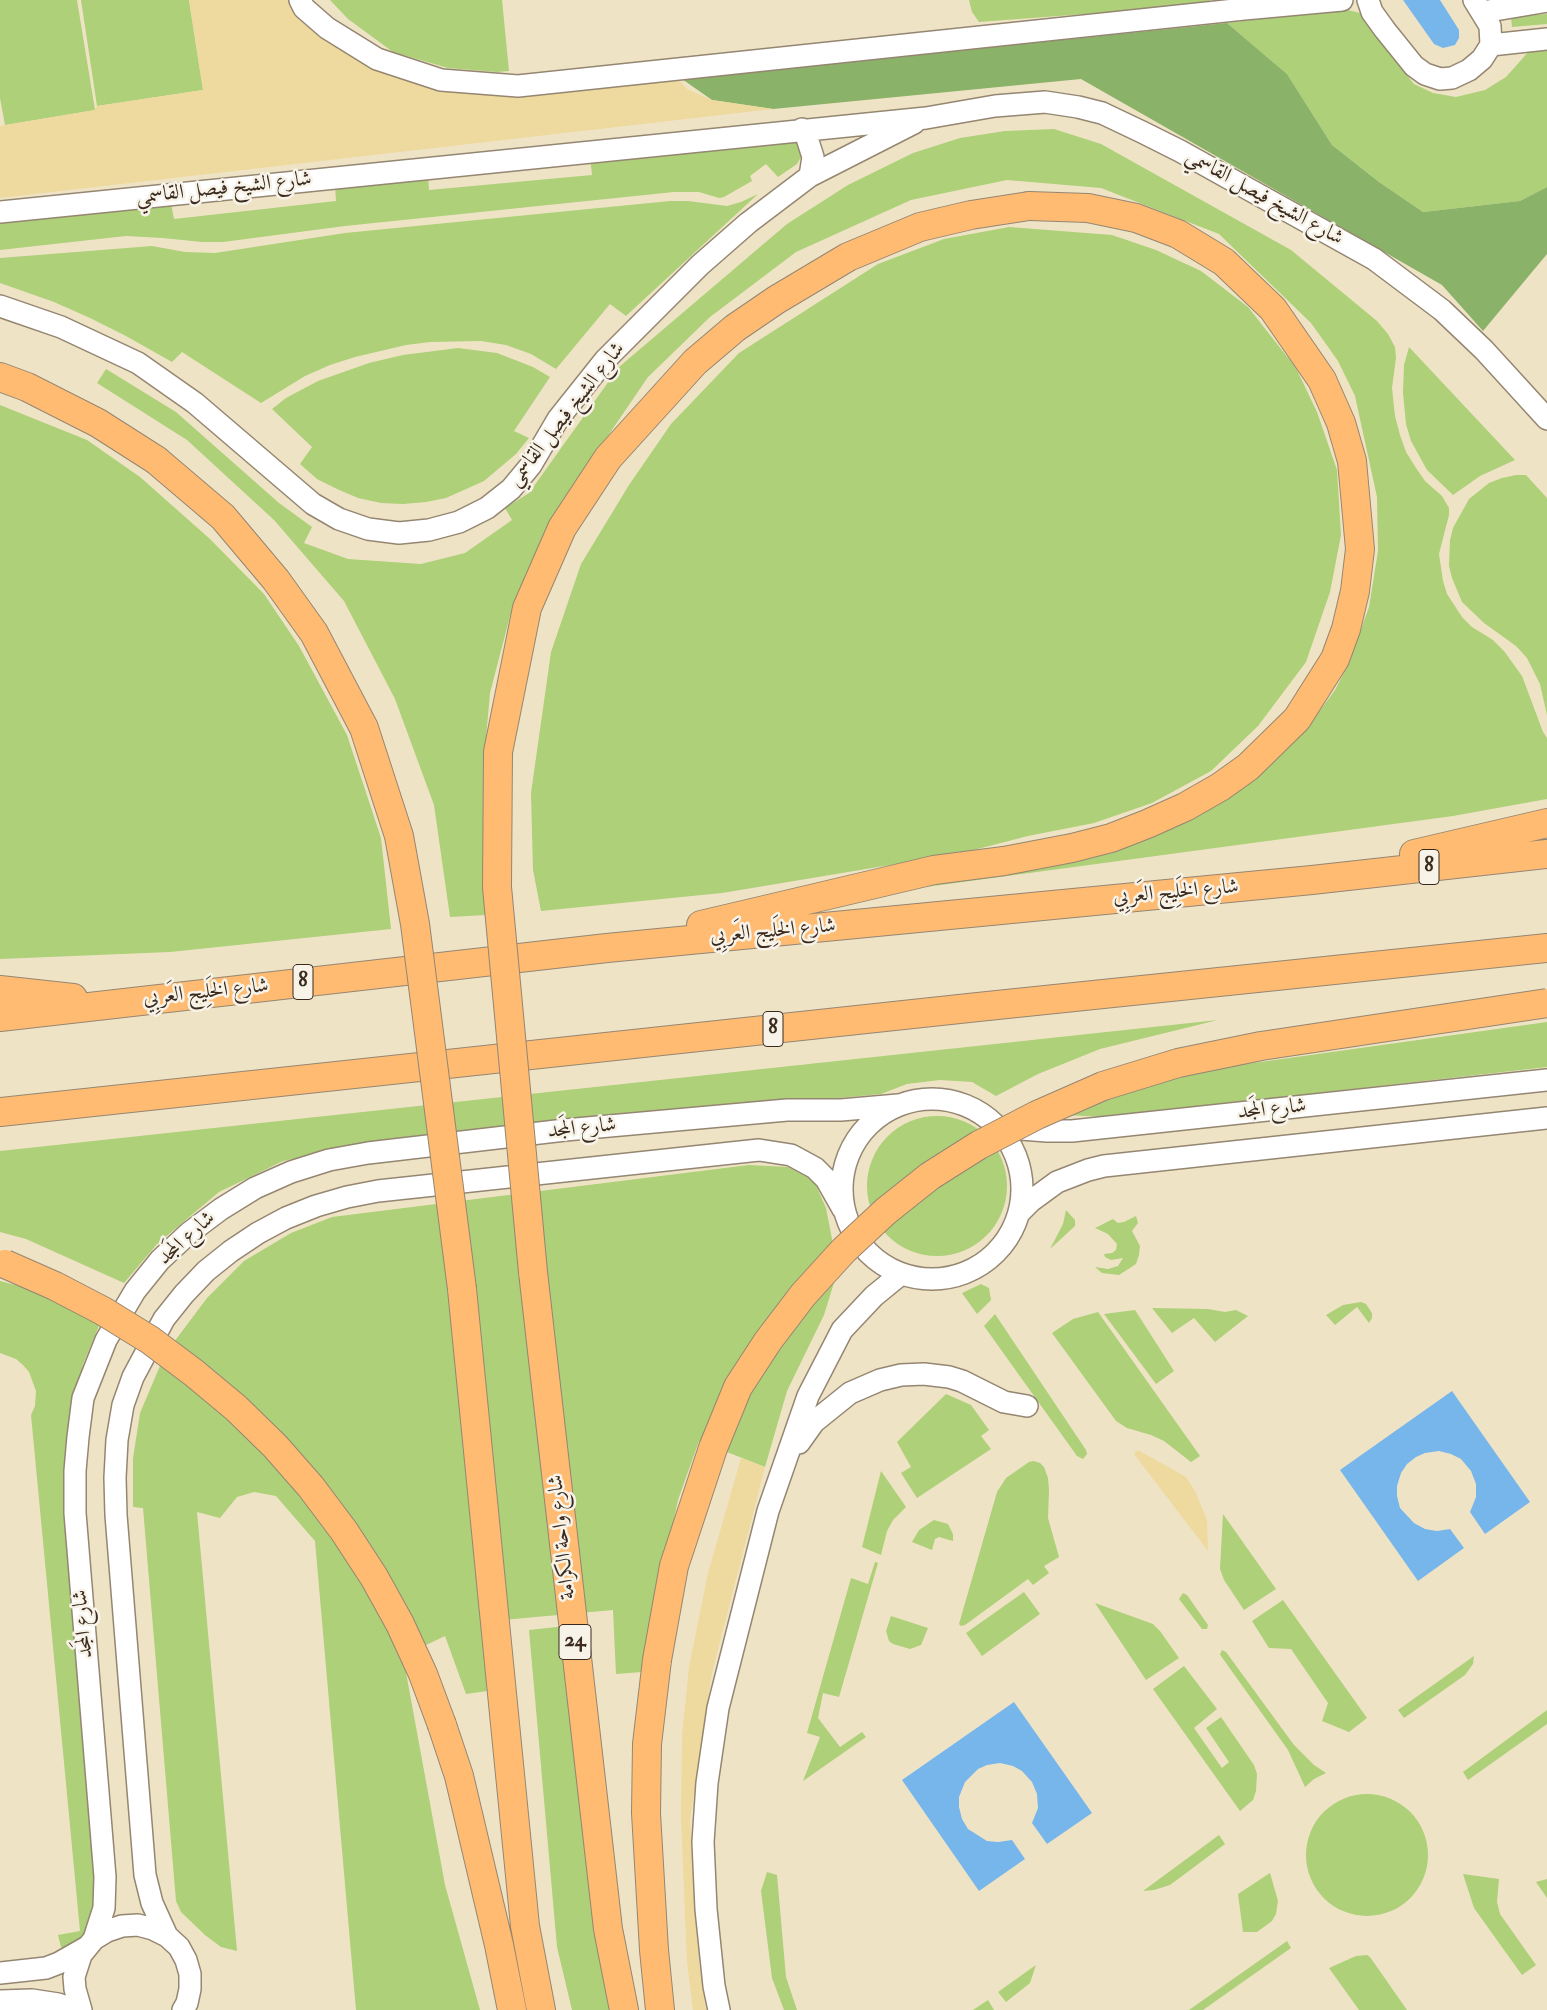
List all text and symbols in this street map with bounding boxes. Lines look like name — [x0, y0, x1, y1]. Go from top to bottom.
street label: شارع الشيخ فيصل القاسمي — [1181, 144, 1347, 252]
street label: شارع الشيخ فيصل القاسمي — [135, 167, 313, 211]
street label: شارع الشيخ فيصل القاسمي — [503, 338, 631, 492]
road number: 8 — [1419, 850, 1439, 884]
street label: شارع الخَلِيج العَربِي — [1112, 875, 1240, 911]
street label: شارع الخَلِيج العَربِي — [709, 914, 837, 950]
road number: 8 — [293, 964, 313, 1000]
street label: شارع الخَلِيج العَربِي — [142, 974, 270, 1012]
road number: 8 — [763, 1012, 783, 1046]
street label: شارع المَجد — [1237, 1094, 1307, 1126]
street label: شارع المَجد — [547, 1113, 617, 1145]
street label: شارع المَجد — [153, 1207, 221, 1271]
street label: شارع واحة الكرامة — [544, 1473, 582, 1601]
street label: شارع المَجد — [68, 1589, 100, 1659]
road number: 24 — [559, 1624, 591, 1660]

